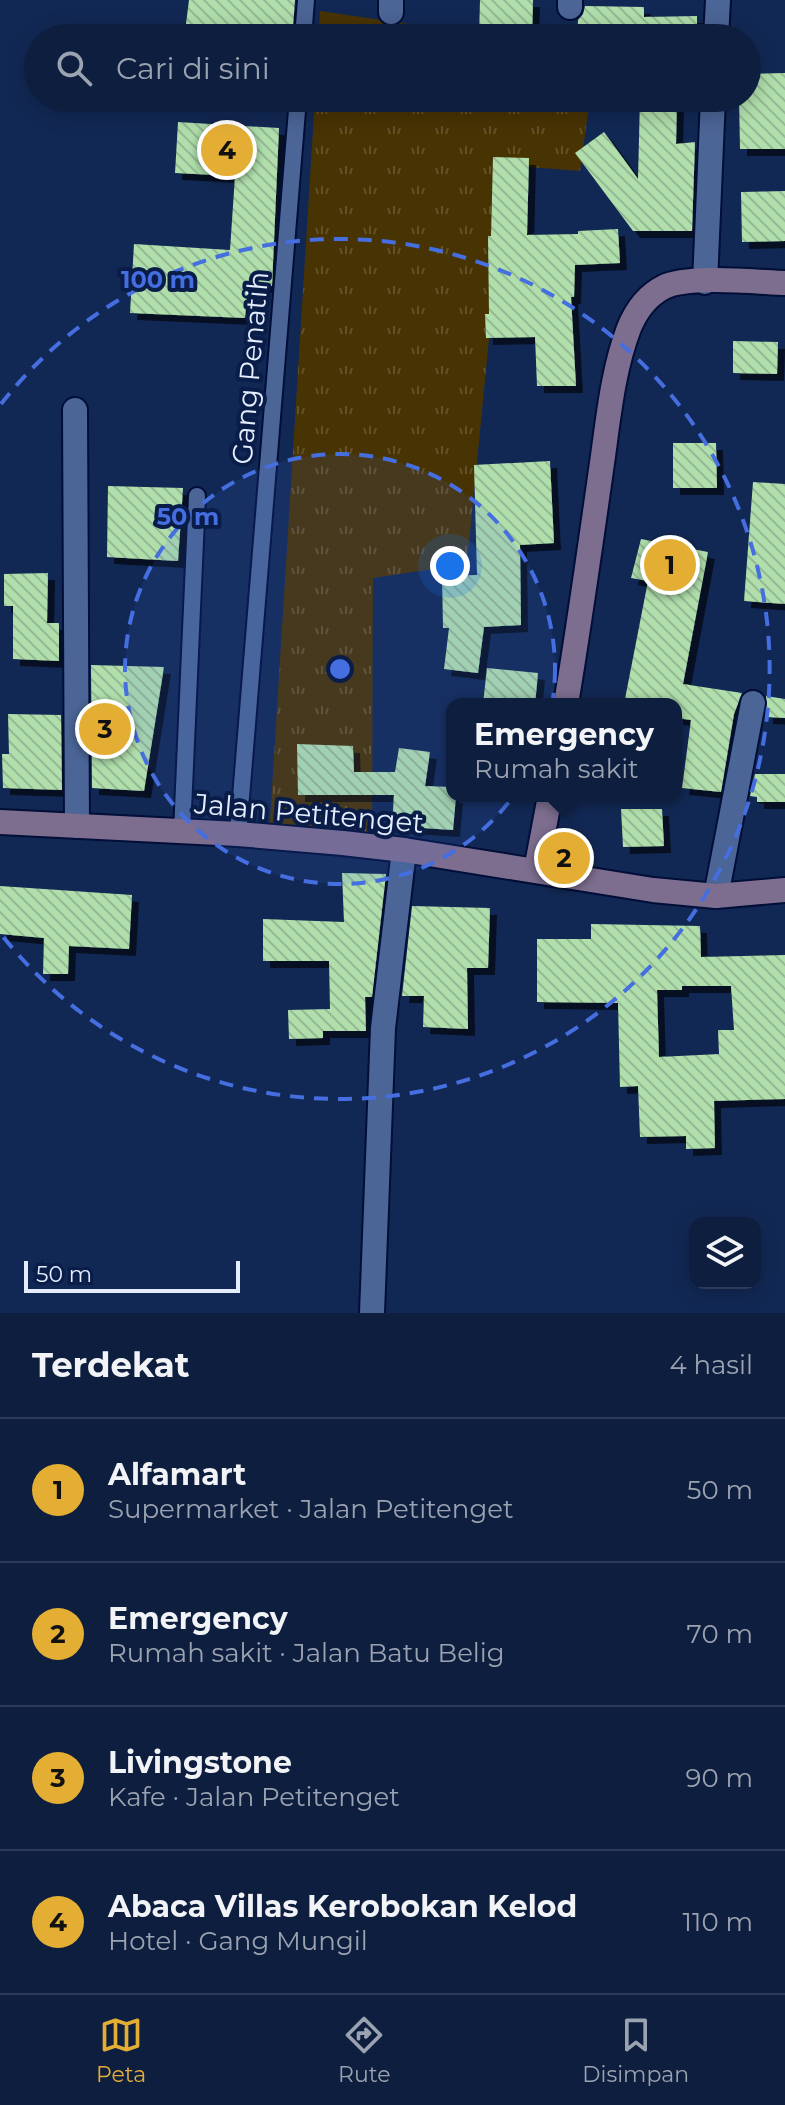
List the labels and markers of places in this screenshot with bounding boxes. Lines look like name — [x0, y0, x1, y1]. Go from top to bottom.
pin: 4 — [201, 120, 253, 180]
pin: 1 — [644, 535, 696, 595]
centre of rings — [326, 655, 354, 683]
pin: 3 — [79, 699, 131, 759]
pin: 2 — [538, 828, 590, 888]

